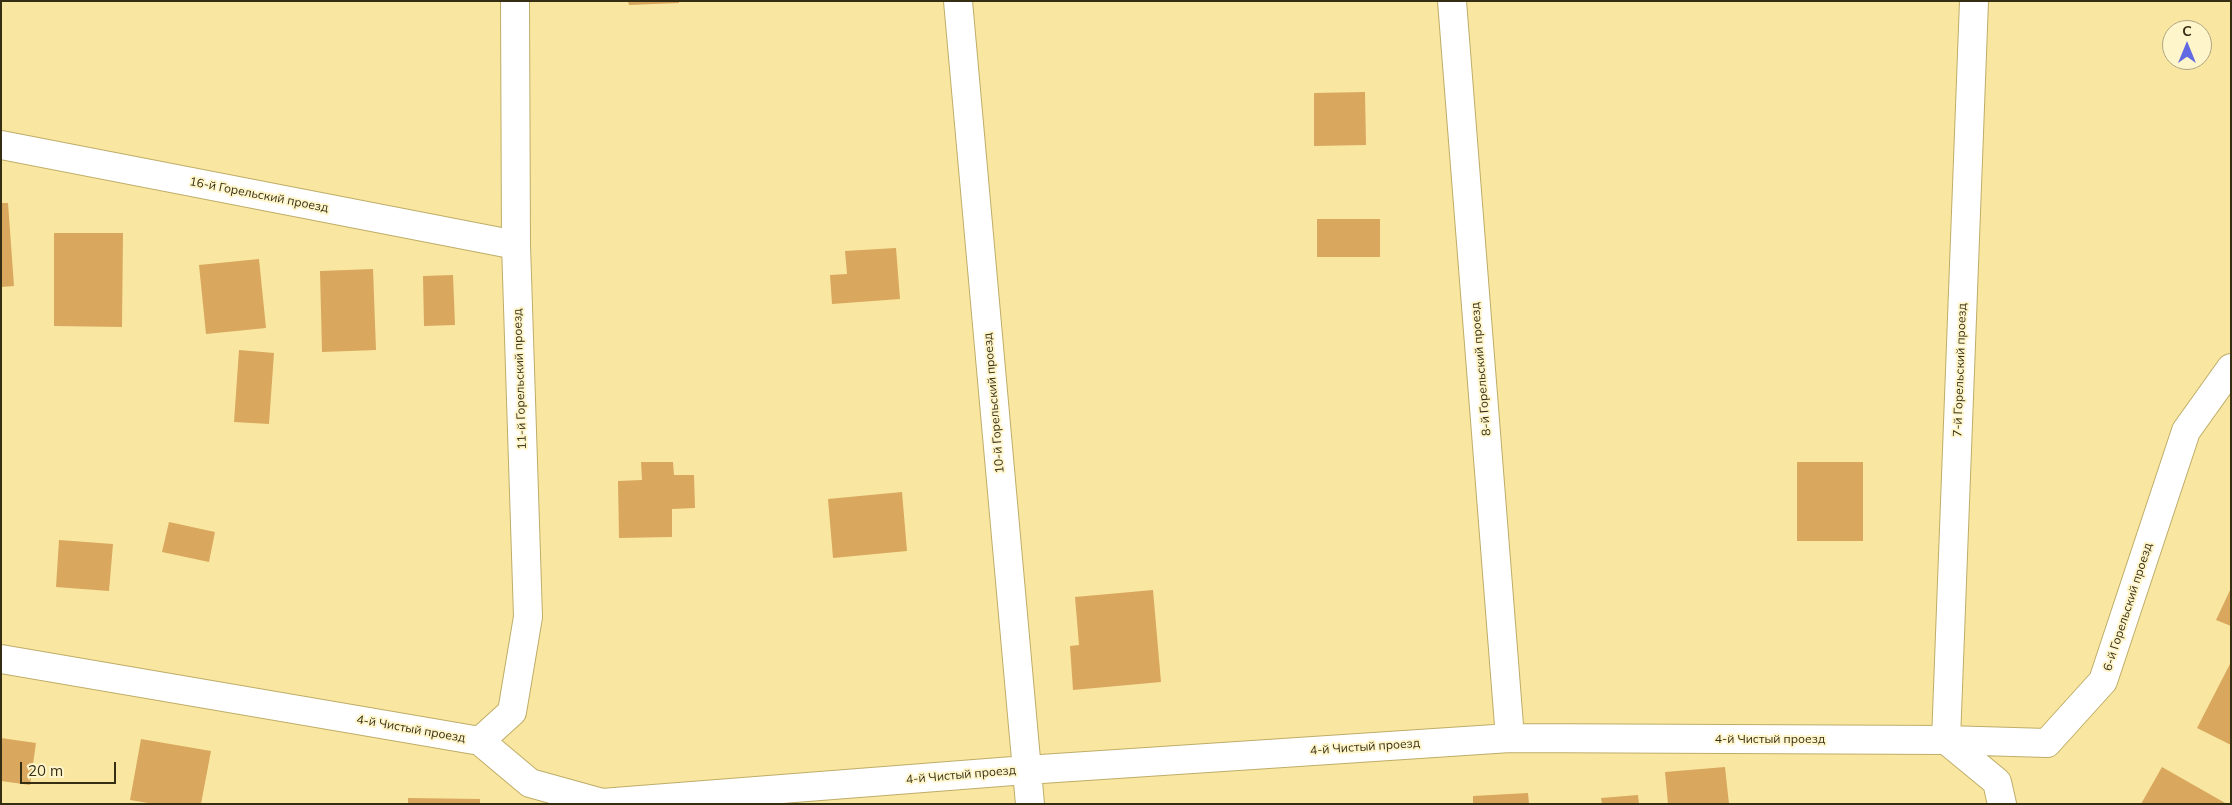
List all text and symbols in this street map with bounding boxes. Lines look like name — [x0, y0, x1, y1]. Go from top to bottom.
north arrow — [2162, 20, 2212, 70]
text: С — [2182, 22, 2192, 40]
street label: 16-й Горельский проезд — [188, 174, 330, 216]
street label: 8-й Горельский проезд — [1468, 302, 1494, 436]
street label: 7-й Горельский проезд — [1950, 303, 1970, 437]
street label: 11-й Горельский проезд — [510, 308, 530, 450]
street label: 10-й Горельский проезд — [981, 332, 1007, 474]
street label: 6-й Горельский проезд — [2100, 541, 2156, 673]
street label: 4-й Чистый проезд — [355, 712, 467, 746]
street label: 4-й Чистый проезд — [1715, 732, 1825, 746]
street label: 4-й Чистый проезд — [1309, 736, 1421, 758]
scale bar — [22, 752, 119, 784]
text: 20 m — [28, 761, 63, 780]
street label: 4-й Чистый проезд — [905, 763, 1017, 787]

